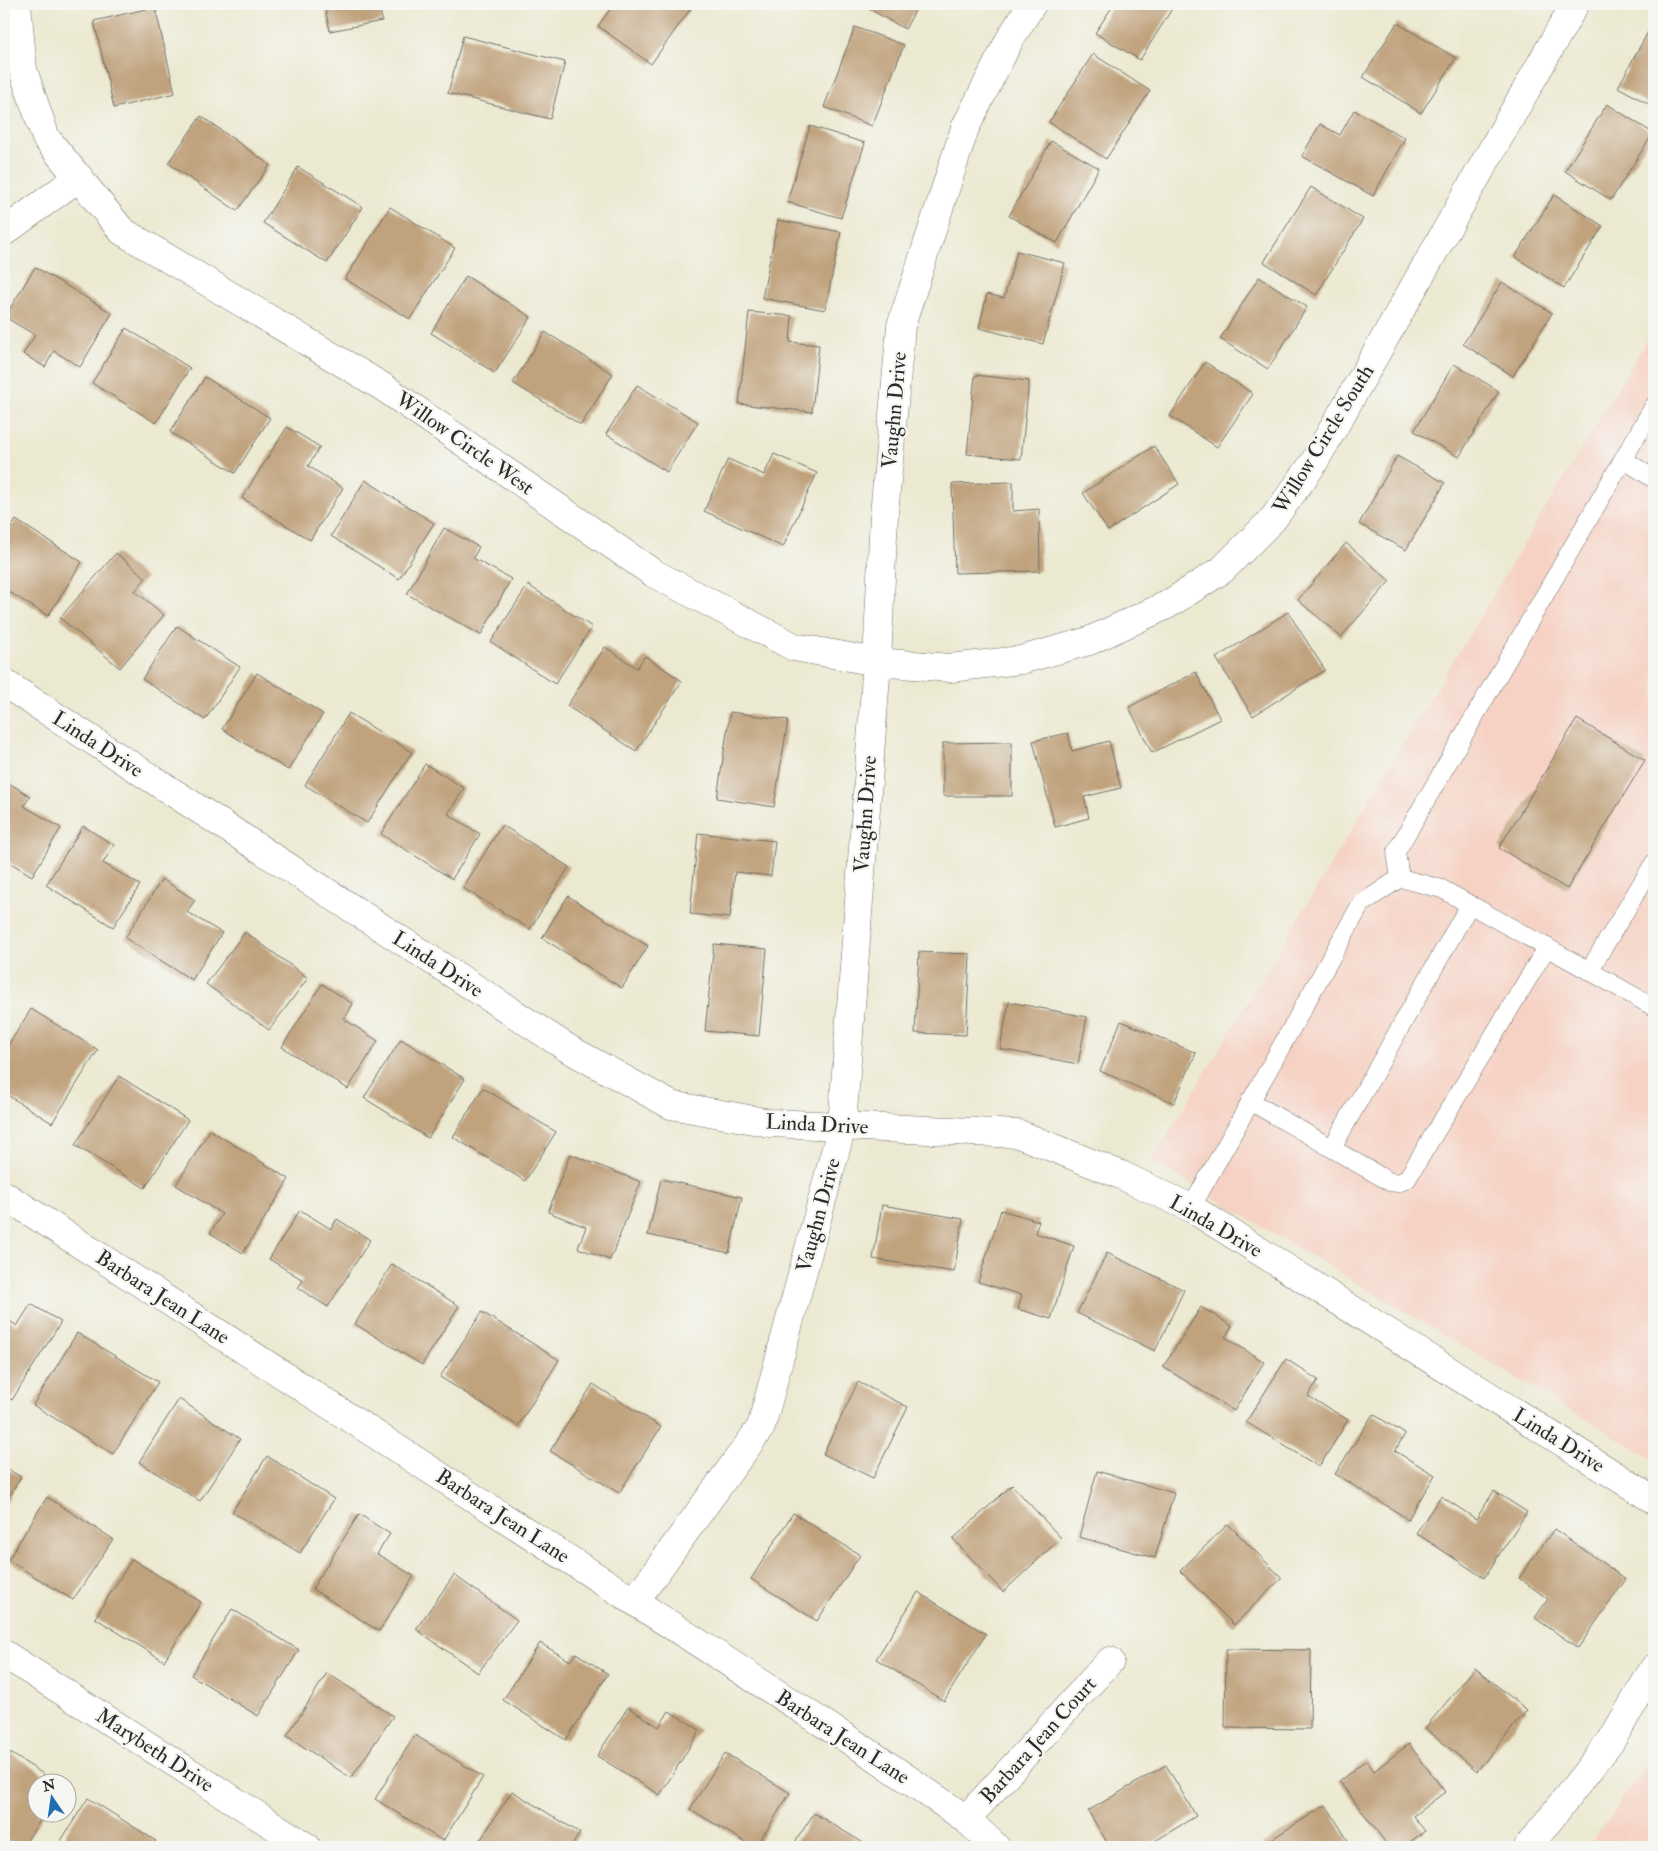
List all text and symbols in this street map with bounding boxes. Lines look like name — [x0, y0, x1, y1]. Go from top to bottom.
street label: Vaughn Drive — [876, 350, 913, 470]
street label: Willow Circle South — [1266, 360, 1380, 520]
street label: Willow Circle West — [389, 385, 539, 501]
street label: Linda Drive — [47, 705, 148, 784]
street label: Vaughn Drive — [848, 754, 883, 873]
street label: Linda Drive — [387, 925, 488, 1004]
street label: Linda Drive — [765, 1108, 869, 1141]
street label: Vaughn Drive — [790, 1155, 847, 1275]
street label: Linda Drive — [1164, 1189, 1267, 1264]
street label: Barbara Jean Lane — [91, 1244, 235, 1351]
street label: Linda Drive — [1508, 1402, 1610, 1479]
street label: Barbara Jean Lane — [431, 1463, 575, 1570]
street label: Barbara Jean Court — [974, 1671, 1103, 1809]
street label: Barbara Jean Lane — [771, 1684, 915, 1791]
street label: Marybeth Drive — [91, 1702, 219, 1799]
north arrow — [28, 1774, 78, 1824]
text: N — [40, 1776, 58, 1796]

